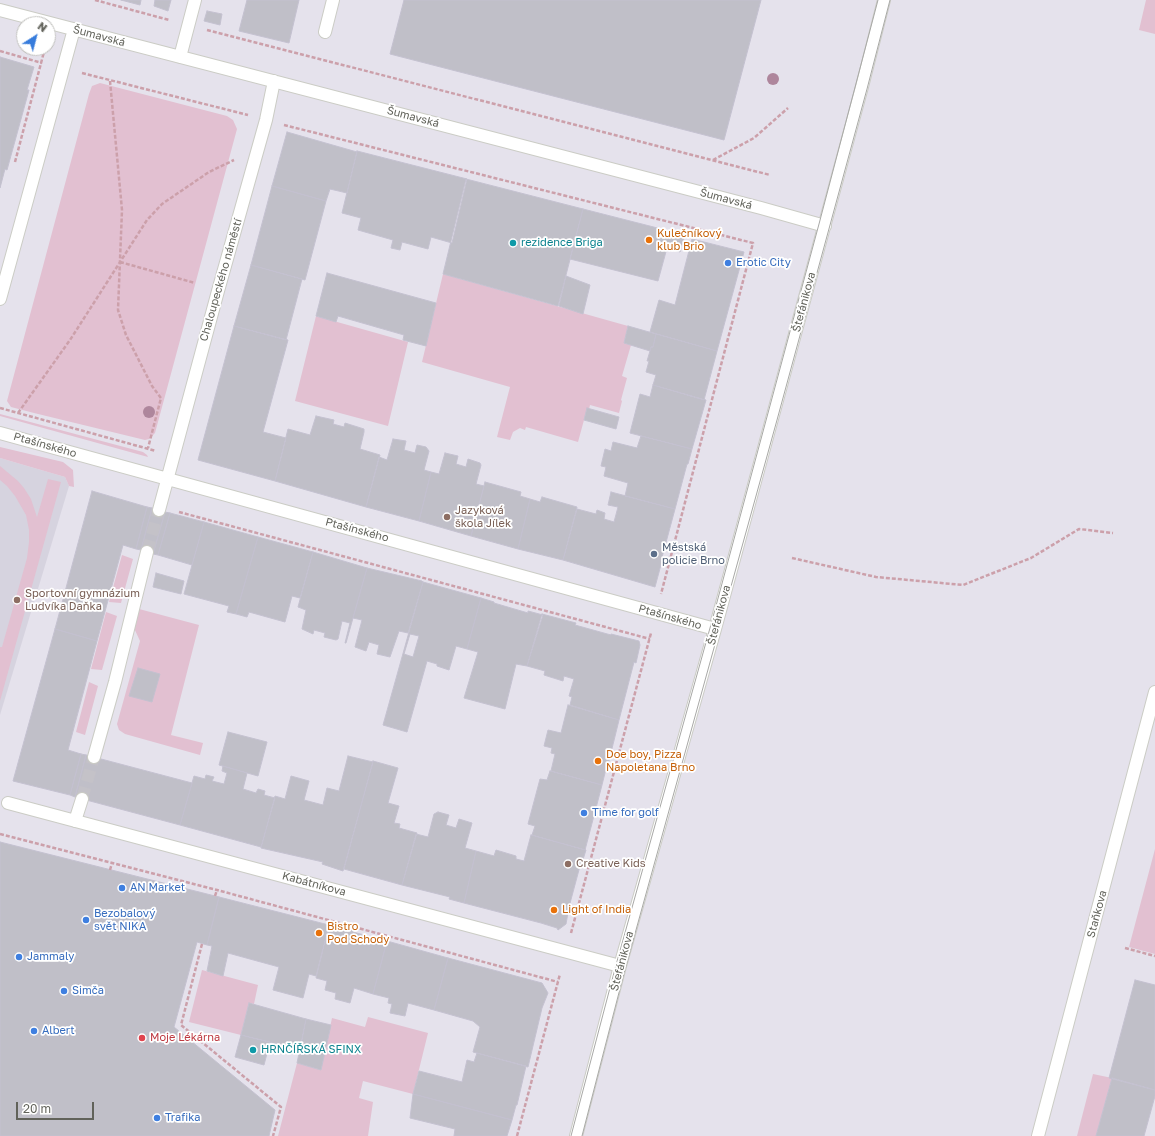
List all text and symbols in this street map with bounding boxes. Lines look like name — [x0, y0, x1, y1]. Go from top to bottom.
north arrow — [16, 16, 56, 56]
text: N — [36, 19, 50, 34]
street label: Šumavská — [71, 23, 127, 49]
street label: Šumavská — [385, 104, 441, 130]
street label: Šumavská — [698, 186, 754, 212]
street label: Chaloupeckého náměstí — [197, 217, 245, 343]
place label: Kulečníkový klub Brio — [657, 227, 722, 253]
marker: Kulečníkový klub Brio — [644, 235, 654, 245]
place label: rezidence Briga — [521, 236, 603, 250]
marker: rezidence Briga — [508, 238, 518, 248]
place label: Erotic City — [736, 256, 791, 270]
marker: Erotic City — [723, 258, 733, 268]
street label: Štefánikova — [790, 271, 818, 333]
street label: Ptašínského — [12, 430, 78, 460]
place label: Jazyková škola Jílek — [455, 504, 511, 530]
marker: Jazyková škola Jílek — [442, 512, 452, 522]
street label: Ptašínského — [324, 515, 390, 545]
place label: Městská policie Brno — [662, 541, 725, 567]
marker: Městská policie Brno — [649, 549, 659, 559]
street label: Štefánikova — [705, 584, 733, 646]
place label: Sportovní gymnázium Ludvíka Daňka — [25, 587, 140, 613]
marker: Sportovní gymnázium Ludvíka Daňka — [12, 595, 22, 605]
street label: Ptašínského — [637, 602, 703, 632]
place label: Doe boy, Pizza Napoletana Brno — [606, 748, 695, 774]
marker: Doe boy, Pizza Napoletana Brno — [593, 756, 603, 766]
place label: Time for golf — [592, 806, 659, 820]
marker: Time for golf — [579, 808, 589, 818]
place label: Creative Kids — [576, 857, 646, 871]
marker: Creative Kids — [563, 859, 573, 869]
street label: Kabátníkova — [281, 869, 347, 899]
place label: AN Market — [130, 881, 185, 895]
marker: AN Market — [117, 883, 127, 893]
street label: Staňkova — [1084, 889, 1110, 939]
place label: Light of India — [562, 903, 631, 917]
marker: Light of India — [549, 905, 559, 915]
place label: Bezobalový svět NIKA — [94, 907, 155, 933]
marker: Bezobalový svět NIKA — [81, 915, 91, 925]
place label: Bistro Pod Schody — [327, 920, 390, 946]
marker: Bistro Pod Schody — [314, 928, 324, 938]
street label: Štefánikova — [608, 930, 636, 992]
place label: Jammaly — [27, 950, 74, 964]
marker: Jammaly — [14, 952, 24, 962]
place label: Simča — [72, 984, 104, 998]
marker: Simča — [59, 986, 69, 996]
place label: Albert — [42, 1024, 75, 1038]
marker: Albert — [29, 1026, 39, 1036]
place label: Moje Lékárna — [150, 1031, 220, 1045]
marker: Moje Lékárna — [137, 1033, 147, 1043]
place label: HRNČÍŘSKÁ SFINX — [261, 1043, 361, 1057]
marker: HRNČÍŘSKÁ SFINX — [248, 1045, 258, 1055]
scale bar — [18, 1094, 96, 1120]
text: 20 m — [23, 1101, 51, 1116]
place label: Trafika — [165, 1111, 201, 1125]
marker: Trafika — [152, 1113, 162, 1123]

